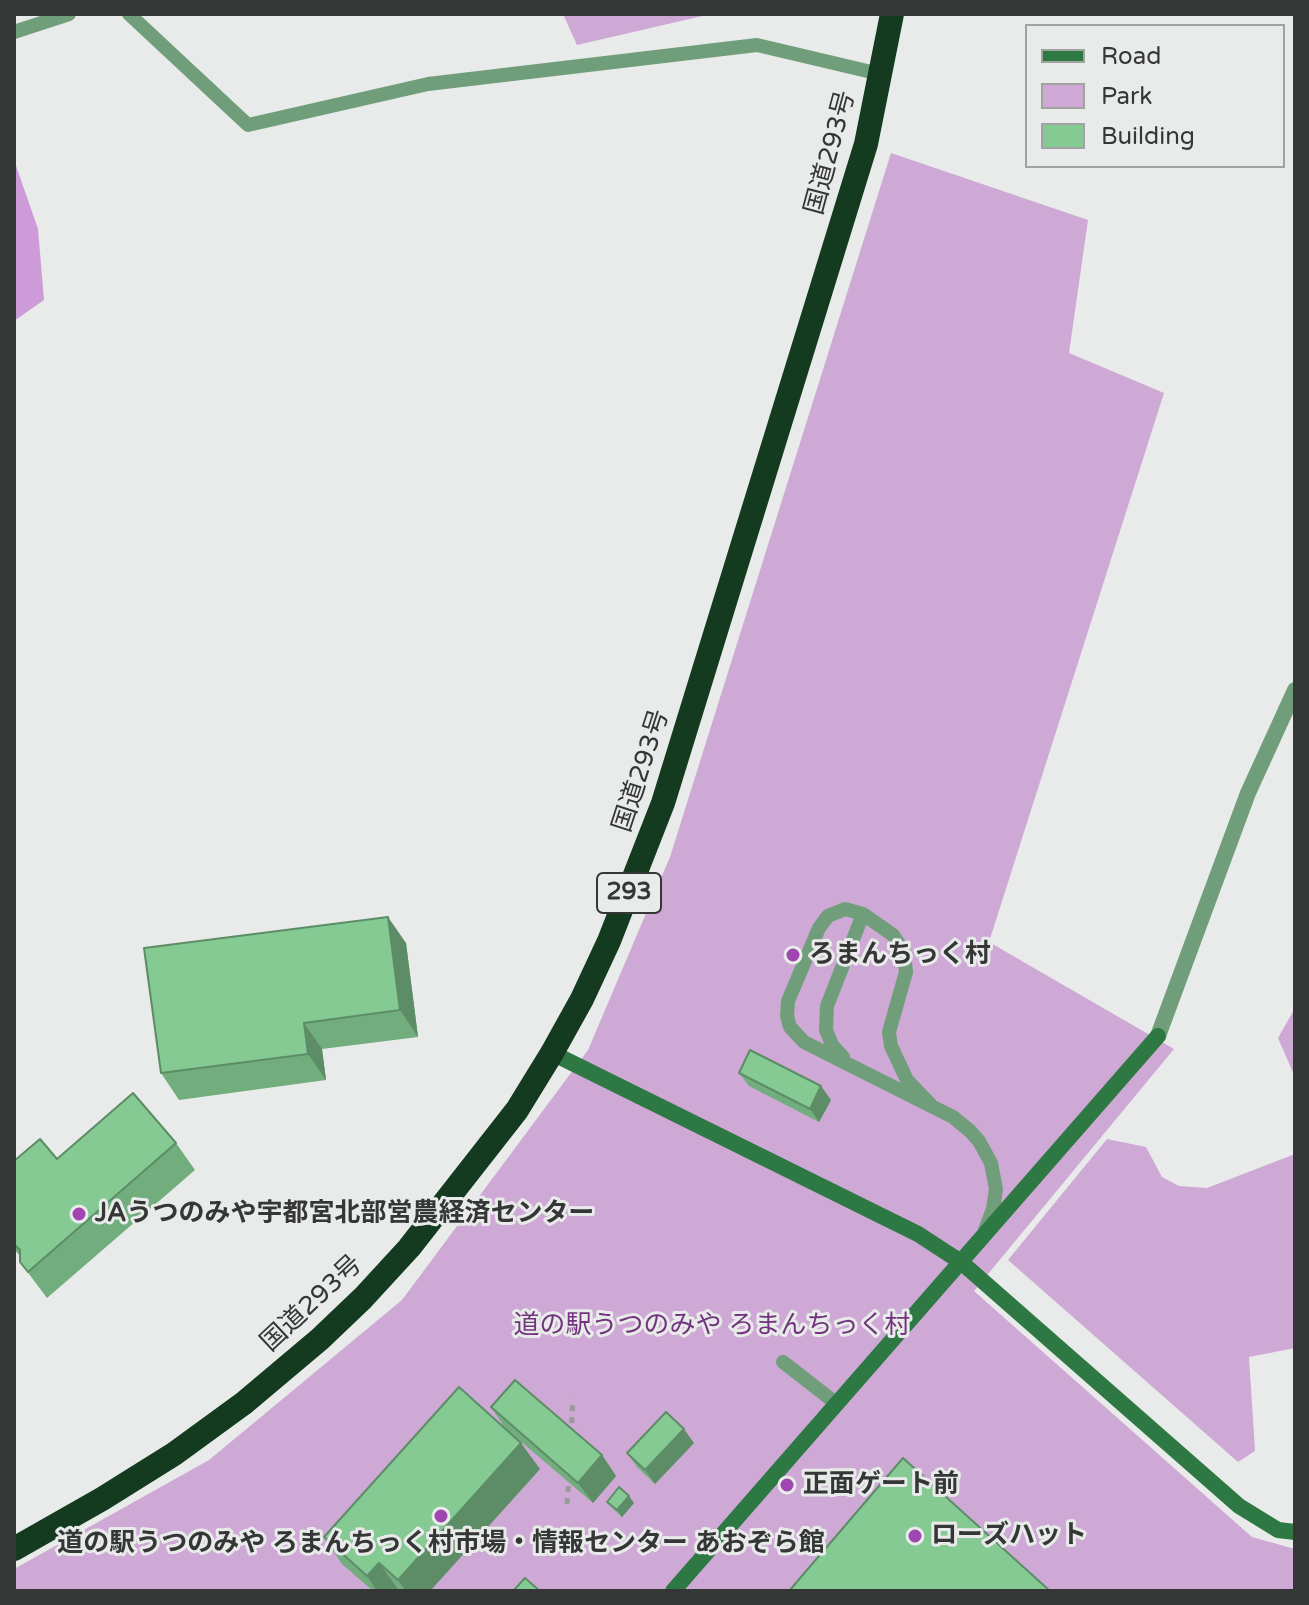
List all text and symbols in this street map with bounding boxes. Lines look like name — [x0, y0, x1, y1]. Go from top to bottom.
legend — [1025, 24, 1285, 168]
text: Road — [1101, 42, 1161, 71]
text: Park — [1101, 82, 1152, 111]
street label: 国道293号 — [799, 88, 863, 218]
text: Building — [1101, 122, 1195, 151]
street label: 国道293号 — [608, 706, 676, 836]
road number: 293 — [597, 873, 661, 913]
place label: ろまんちっく村 — [809, 939, 991, 971]
marker: ろまんちっく村 — [784, 946, 802, 964]
place label: JAうつのみや宇都宮北部営農経済センター — [95, 1198, 595, 1230]
marker: JAうつのみや宇都宮北部営農経済センター — [70, 1205, 88, 1223]
street label: 国道293号 — [255, 1249, 369, 1359]
park label: 道の駅うつのみや ろまんちっく村 — [514, 1310, 910, 1342]
place label: 正面ゲート前 — [803, 1469, 959, 1501]
marker: 正面ゲート前 — [778, 1476, 796, 1494]
marker: 道の駅うつのみや ろまんちっく村市場・情報センター あおぞら館 — [432, 1507, 450, 1525]
place label: ローズハット — [931, 1520, 1087, 1552]
marker: ローズハット — [906, 1527, 924, 1545]
place label: 道の駅うつのみや ろまんちっく村市場・情報センター あおぞら館 — [57, 1528, 825, 1560]

